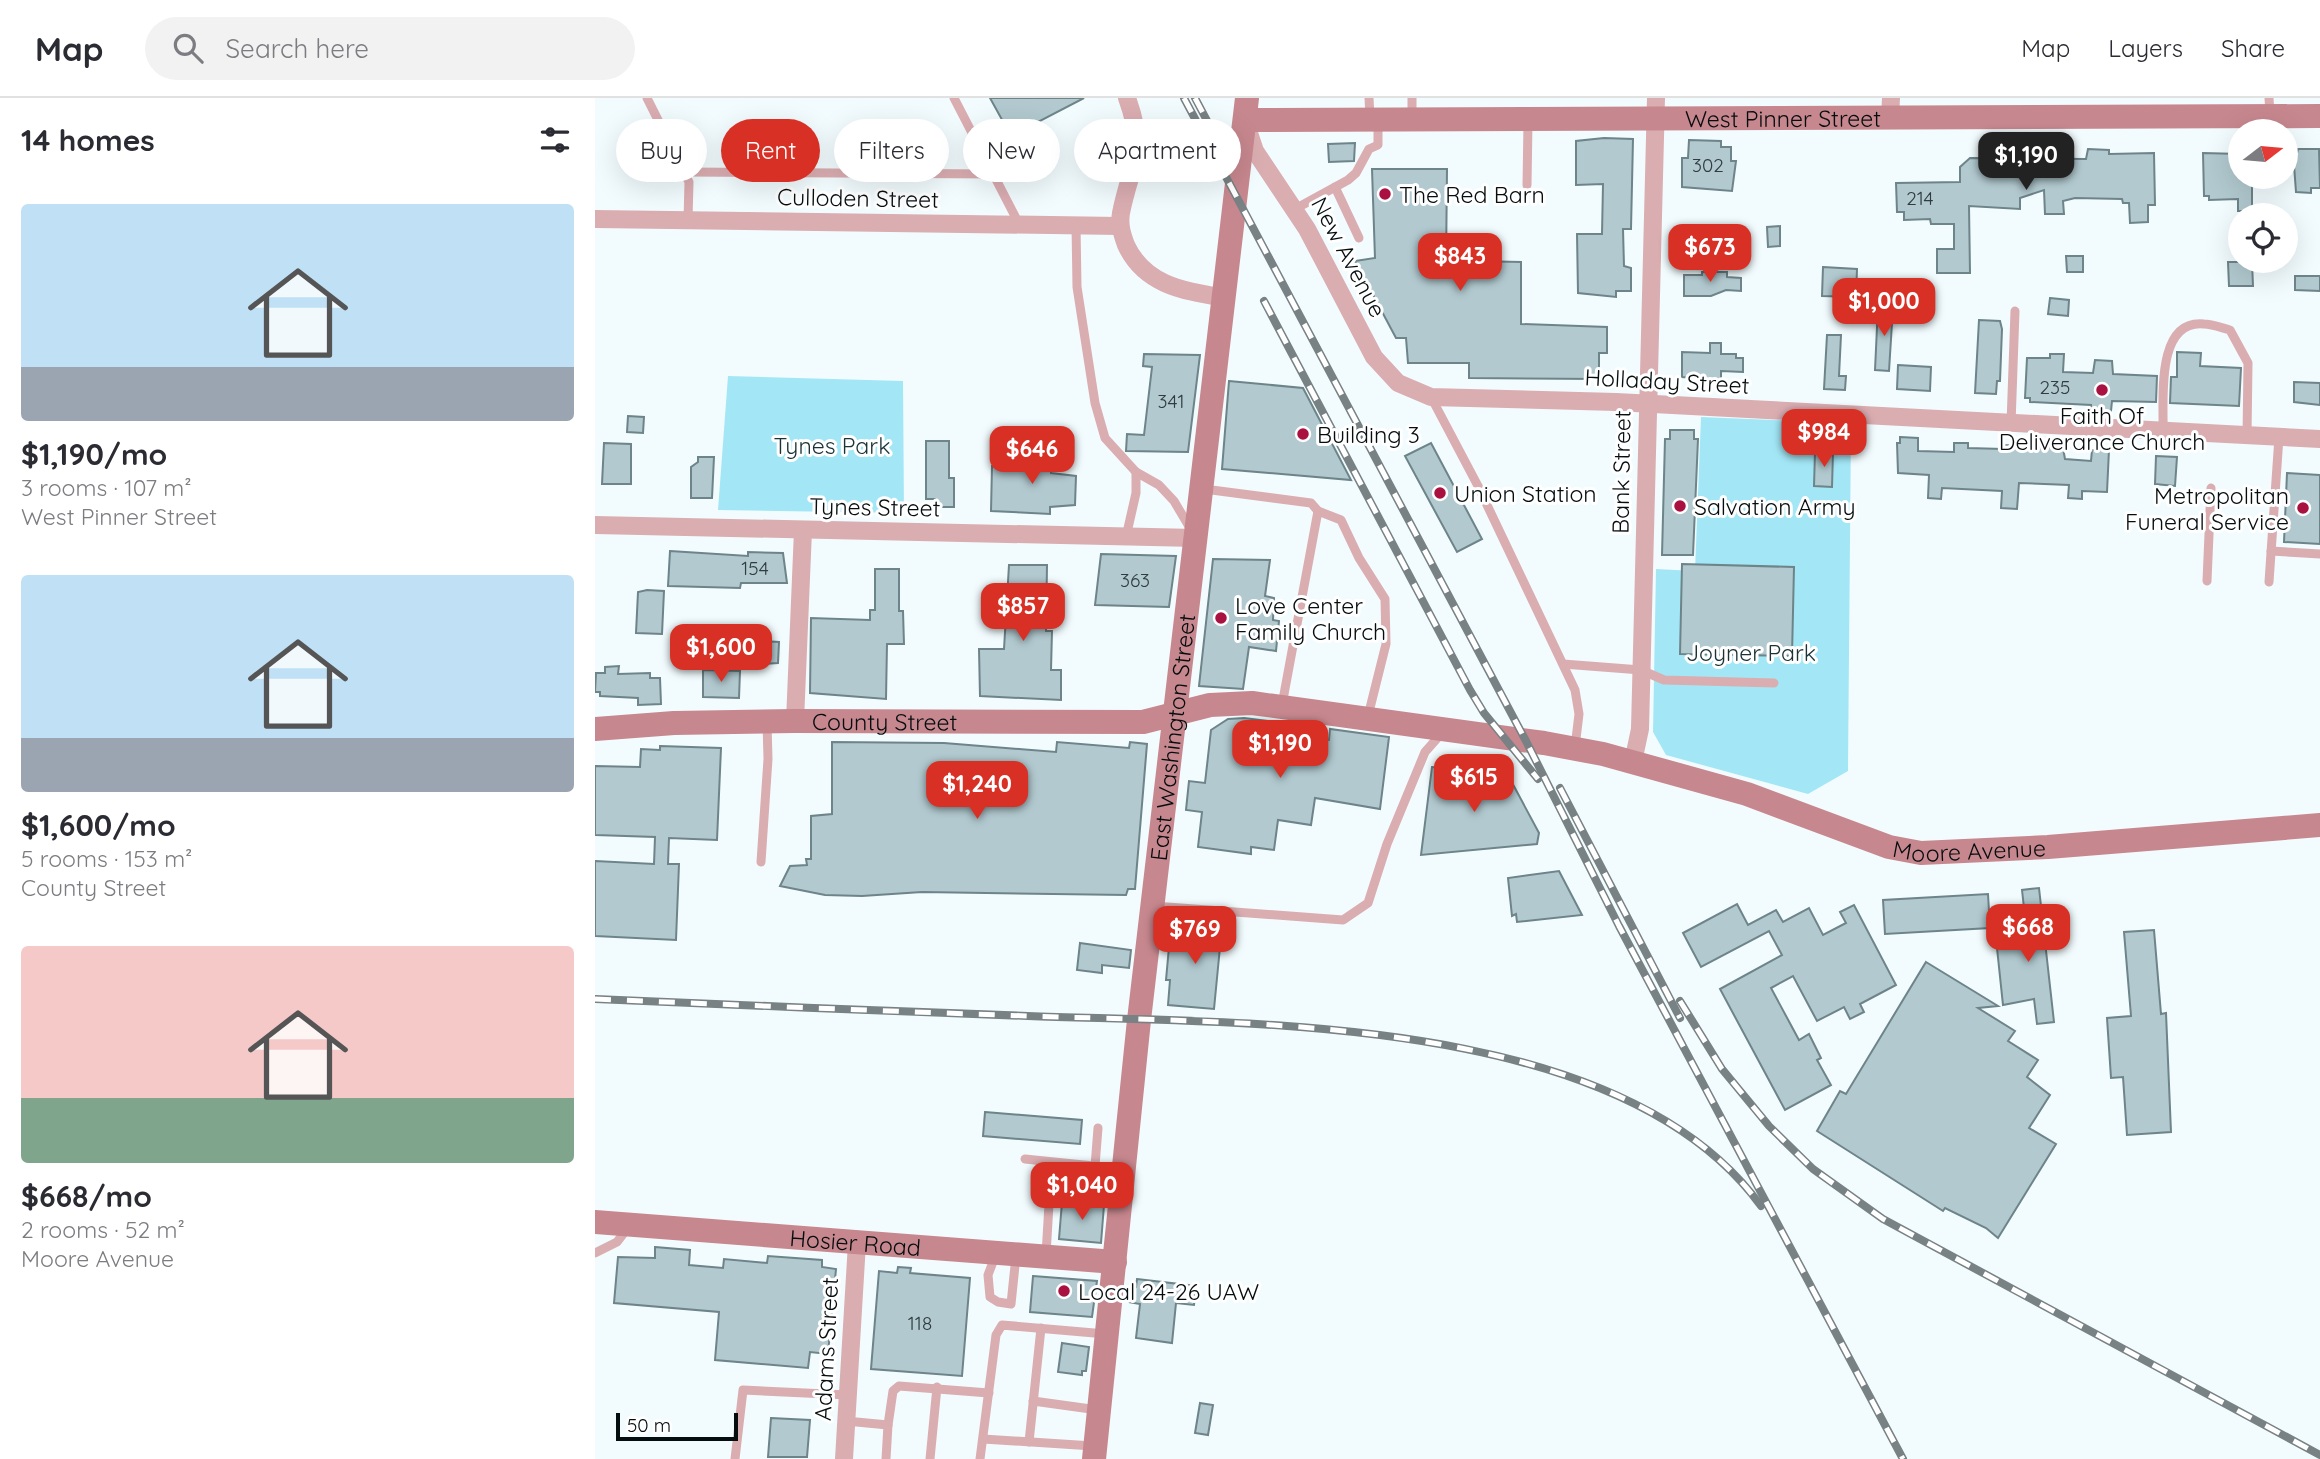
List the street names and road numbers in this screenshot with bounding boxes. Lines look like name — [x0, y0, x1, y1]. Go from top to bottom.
street label: West Pinner Street — [1685, 103, 1881, 133]
street label: Culloden Street — [777, 182, 939, 214]
street label: New Avenue — [1305, 192, 1393, 322]
street label: Holladay Street — [1584, 362, 1750, 400]
street label: Bank Street — [1605, 410, 1637, 534]
street label: Tynes Street — [809, 491, 941, 523]
street label: East Washington Street — [1143, 612, 1201, 862]
street label: County Street — [812, 707, 958, 736]
street label: Moore Avenue — [1890, 833, 2046, 868]
street label: Hosier Road — [789, 1223, 922, 1262]
street label: Adams Street — [808, 1276, 844, 1421]

